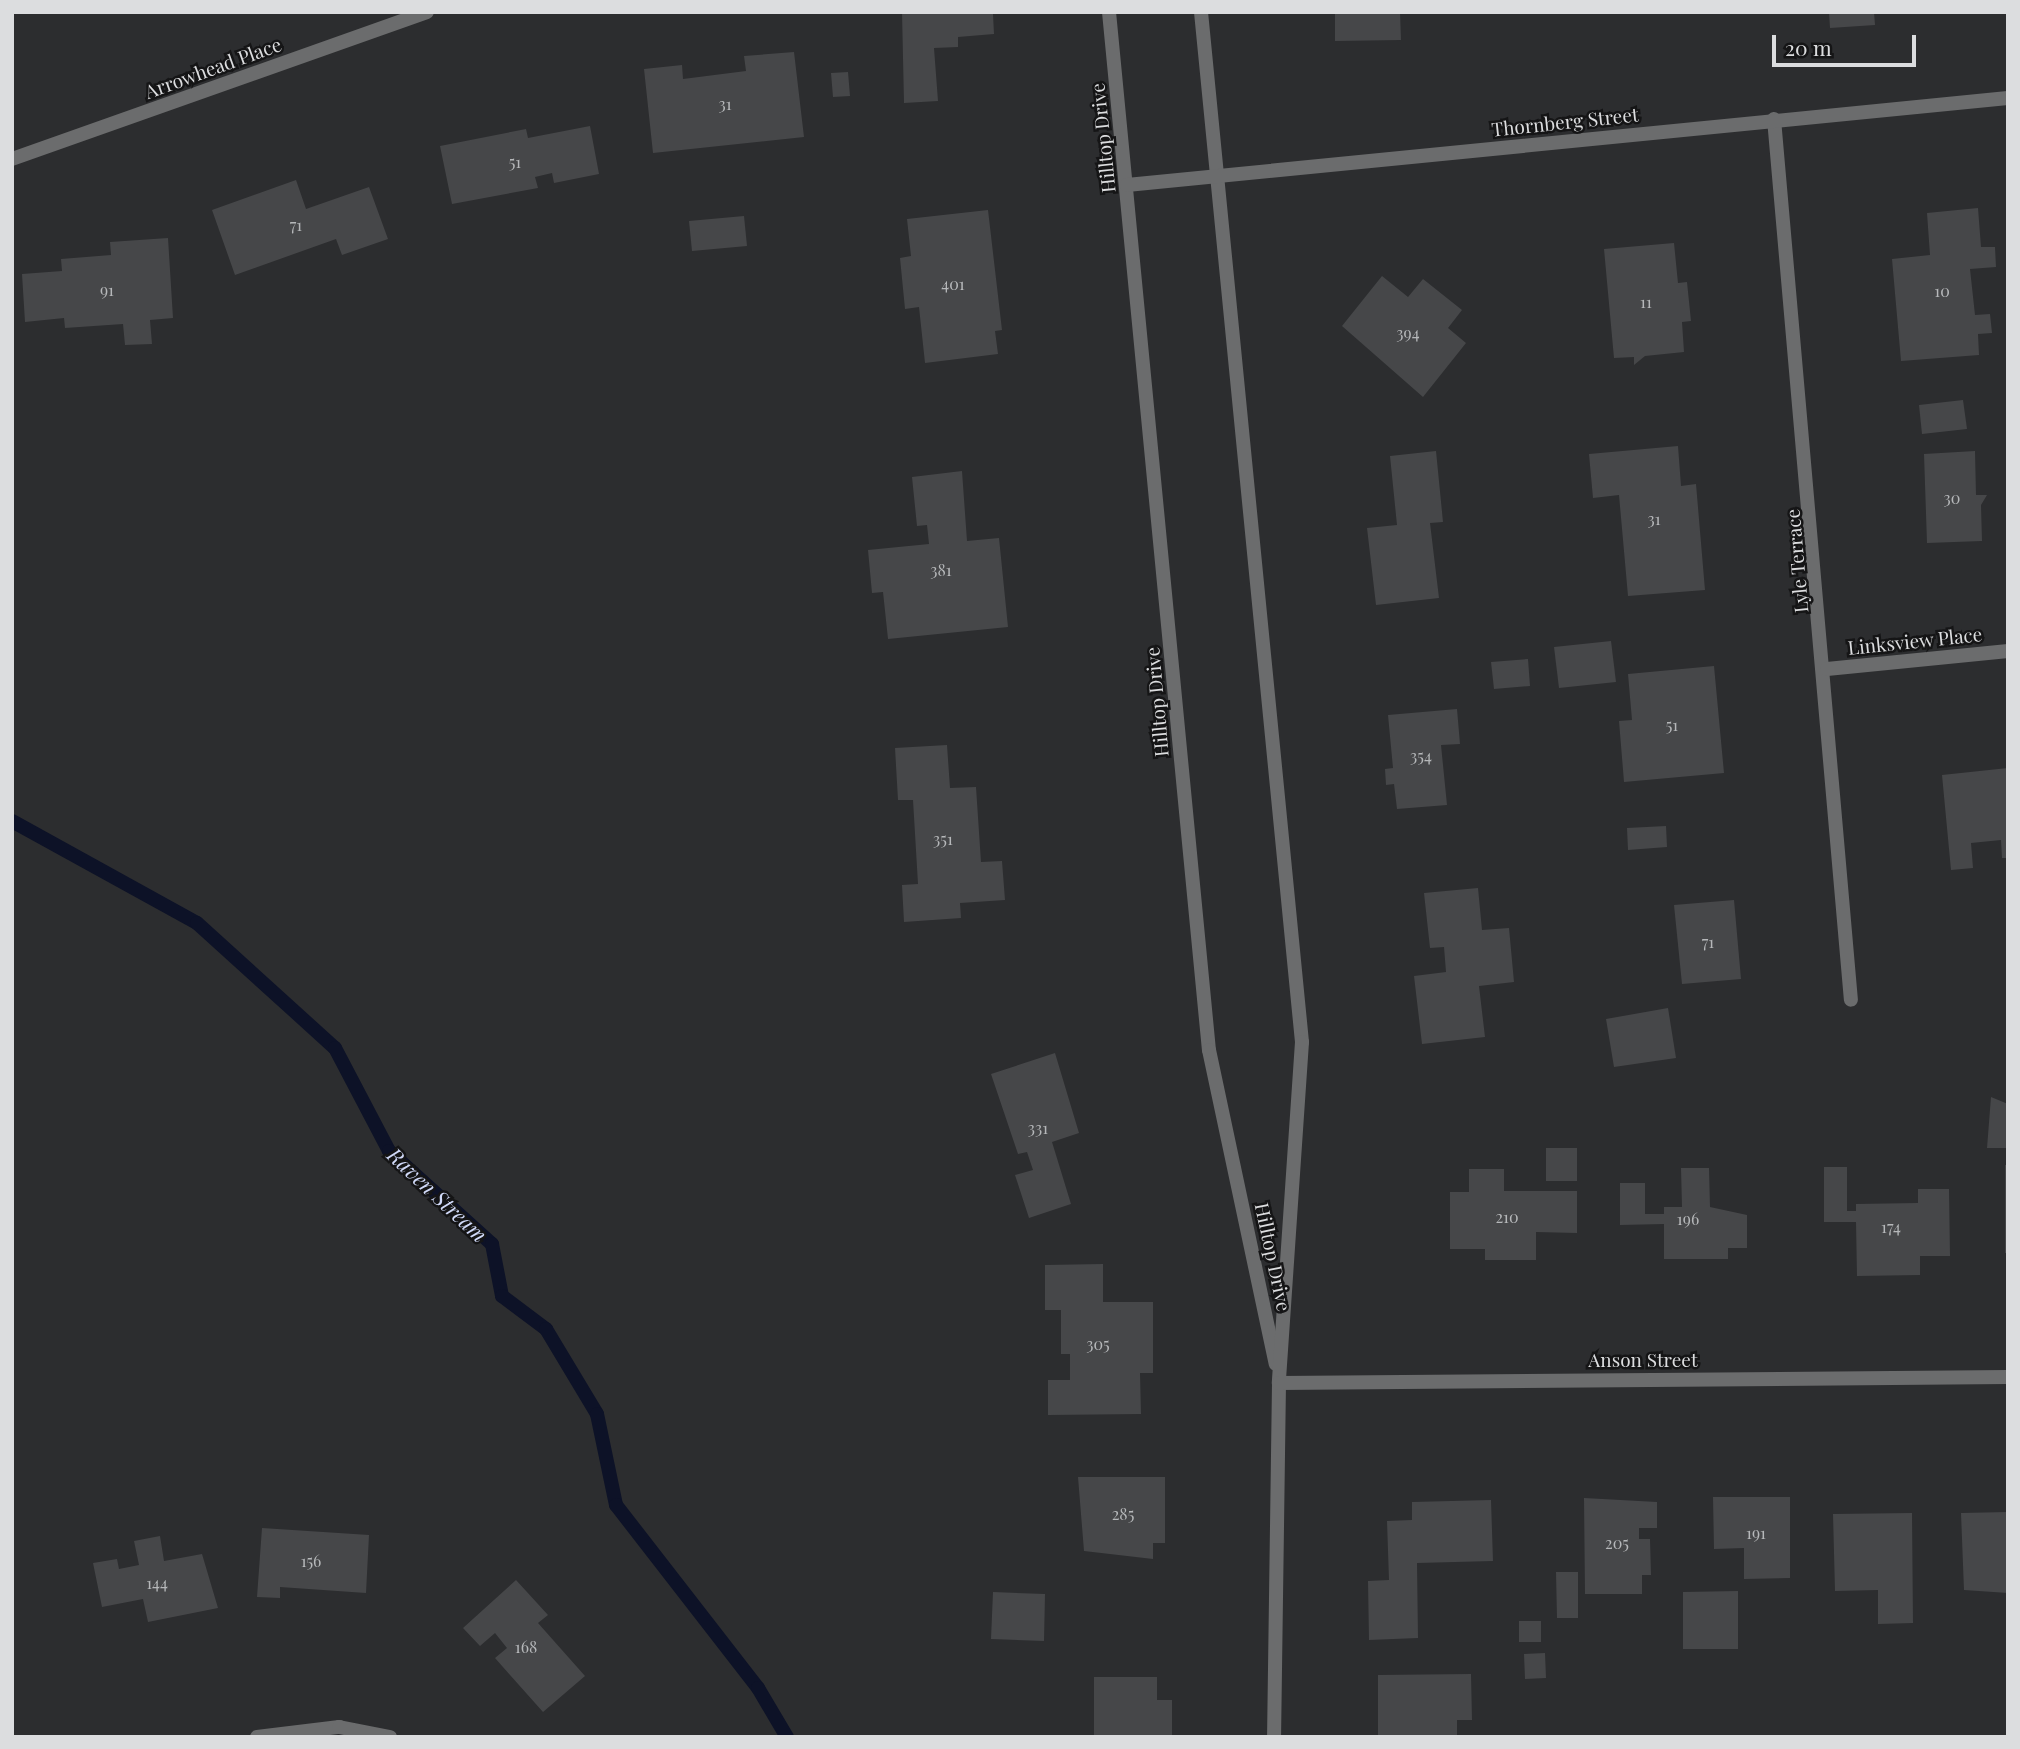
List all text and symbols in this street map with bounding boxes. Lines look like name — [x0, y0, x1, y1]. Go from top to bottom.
scale bar — [1775, 21, 1918, 65]
street label: Arrowhead Place — [142, 33, 284, 103]
text: 20 m — [1785, 33, 1832, 61]
street label: Hilltop Drive — [1086, 82, 1120, 194]
house number: 31 — [718, 94, 732, 114]
street label: Thornberg Street — [1490, 103, 1640, 141]
house number: 51 — [509, 152, 521, 172]
house number: 71 — [290, 215, 302, 235]
house number: 401 — [941, 274, 965, 294]
house number: 91 — [100, 280, 114, 300]
house number: 10 — [1934, 281, 1950, 301]
house number: 11 — [1640, 292, 1652, 312]
house number: 394 — [1396, 323, 1420, 343]
house number: 30 — [1944, 488, 1960, 508]
street label: Lyle Terrace — [1781, 508, 1813, 614]
house number: 31 — [1647, 509, 1661, 529]
house number: 381 — [930, 560, 952, 580]
street label: Linksview Place — [1846, 623, 1984, 659]
street label: Hilltop Drive — [1141, 646, 1173, 758]
house number: 51 — [1666, 715, 1678, 735]
house number: 354 — [1410, 746, 1432, 766]
house number: 351 — [933, 829, 953, 849]
house number: 71 — [1702, 932, 1714, 952]
house number: 331 — [1028, 1118, 1048, 1138]
water label: Raven Stream — [383, 1142, 493, 1246]
street label: Hilltop Drive — [1250, 1201, 1296, 1313]
house number: 210 — [1495, 1207, 1519, 1227]
house number: 196 — [1677, 1209, 1699, 1229]
house number: 174 — [1881, 1217, 1901, 1237]
house number: 305 — [1086, 1334, 1110, 1354]
street label: Anson Street — [1588, 1349, 1698, 1371]
house number: 285 — [1112, 1504, 1134, 1524]
house number: 191 — [1746, 1523, 1766, 1543]
house number: 205 — [1605, 1533, 1629, 1553]
house number: 156 — [301, 1551, 321, 1571]
house number: 144 — [146, 1573, 168, 1593]
house number: 168 — [515, 1637, 537, 1657]

